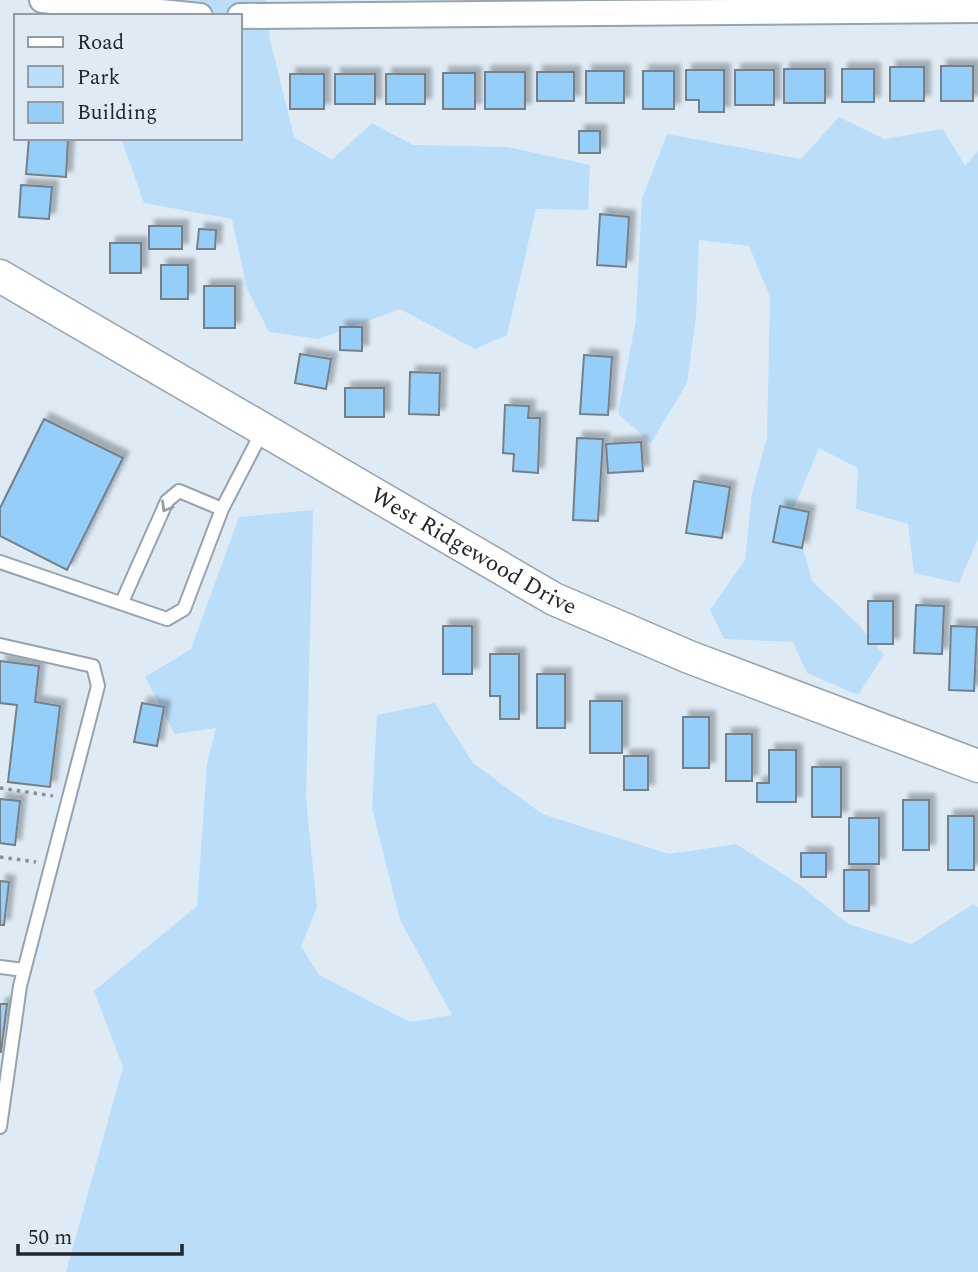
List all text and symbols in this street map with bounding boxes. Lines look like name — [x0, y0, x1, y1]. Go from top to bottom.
legend — [14, 14, 242, 140]
text: Road — [77, 27, 124, 59]
text: Park — [77, 62, 121, 94]
text: Building — [77, 97, 157, 129]
street label: West Ridgewood Drive — [364, 478, 582, 624]
one-way arrow — [161, 499, 174, 512]
scale bar — [18, 1212, 182, 1256]
text: 50 m — [28, 1222, 72, 1254]

